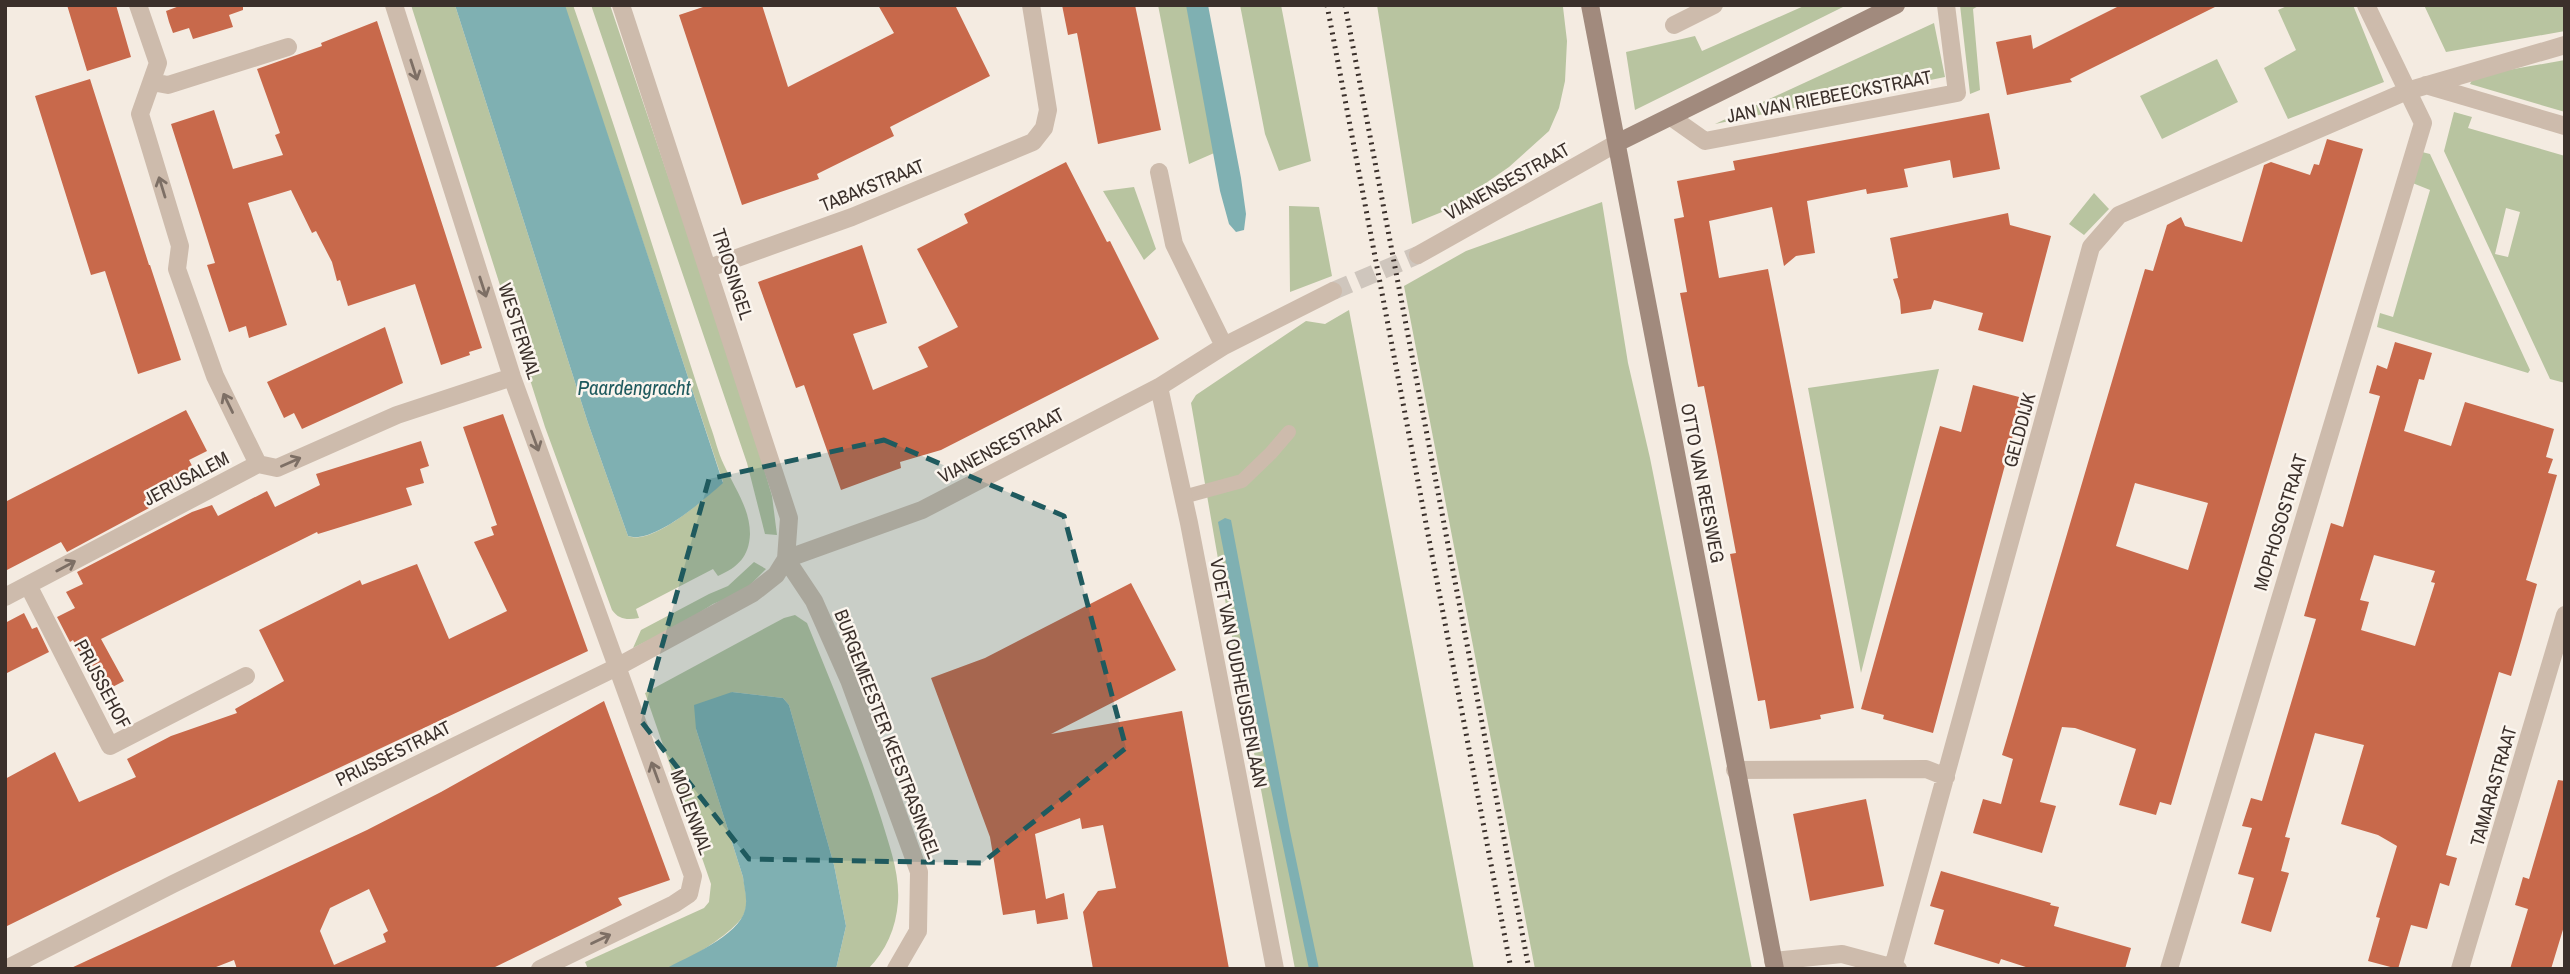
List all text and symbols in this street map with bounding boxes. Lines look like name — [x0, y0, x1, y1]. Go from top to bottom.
one-way arrow — [409, 59, 422, 81]
street label: JAN VAN RIEBEECKSTRAAT — [1724, 63, 1934, 129]
street label: VIANENSESTRAAT — [1440, 136, 1575, 226]
street label: TABAKSTRAAT — [816, 152, 928, 218]
one-way arrow — [155, 177, 168, 199]
street label: TRIOSINGEL — [706, 225, 760, 323]
one-way arrow — [477, 276, 490, 298]
street label: WESTERWAL — [492, 280, 548, 383]
water label: Paardengracht — [578, 373, 692, 402]
street label: GELDDIJK — [1997, 389, 2042, 470]
one-way arrow — [221, 393, 235, 414]
street label: VIANENSESTRAAT — [933, 401, 1069, 489]
street label: OTTO VAN REESWEG — [1675, 401, 1731, 565]
one-way arrow — [530, 430, 542, 452]
street label: JERUSALEM — [139, 445, 233, 511]
street label: MOPHOSOSTRAAT — [2247, 450, 2313, 594]
one-way arrow — [280, 455, 301, 468]
street label: VOET VAN OUDHEUSDENLAAN — [1204, 556, 1274, 790]
one-way arrow — [55, 558, 76, 572]
street label: BURGEMEESTER KEESTRASINGEL — [828, 606, 948, 863]
street label: PRIJSSEHOF — [69, 635, 137, 733]
street label: PRIJSSESTRAAT — [331, 714, 455, 792]
street label: TAMARASTRAAT — [2463, 722, 2523, 849]
one-way arrow — [648, 762, 660, 784]
street label: MOLENWAL — [665, 766, 719, 858]
one-way arrow — [590, 932, 611, 946]

